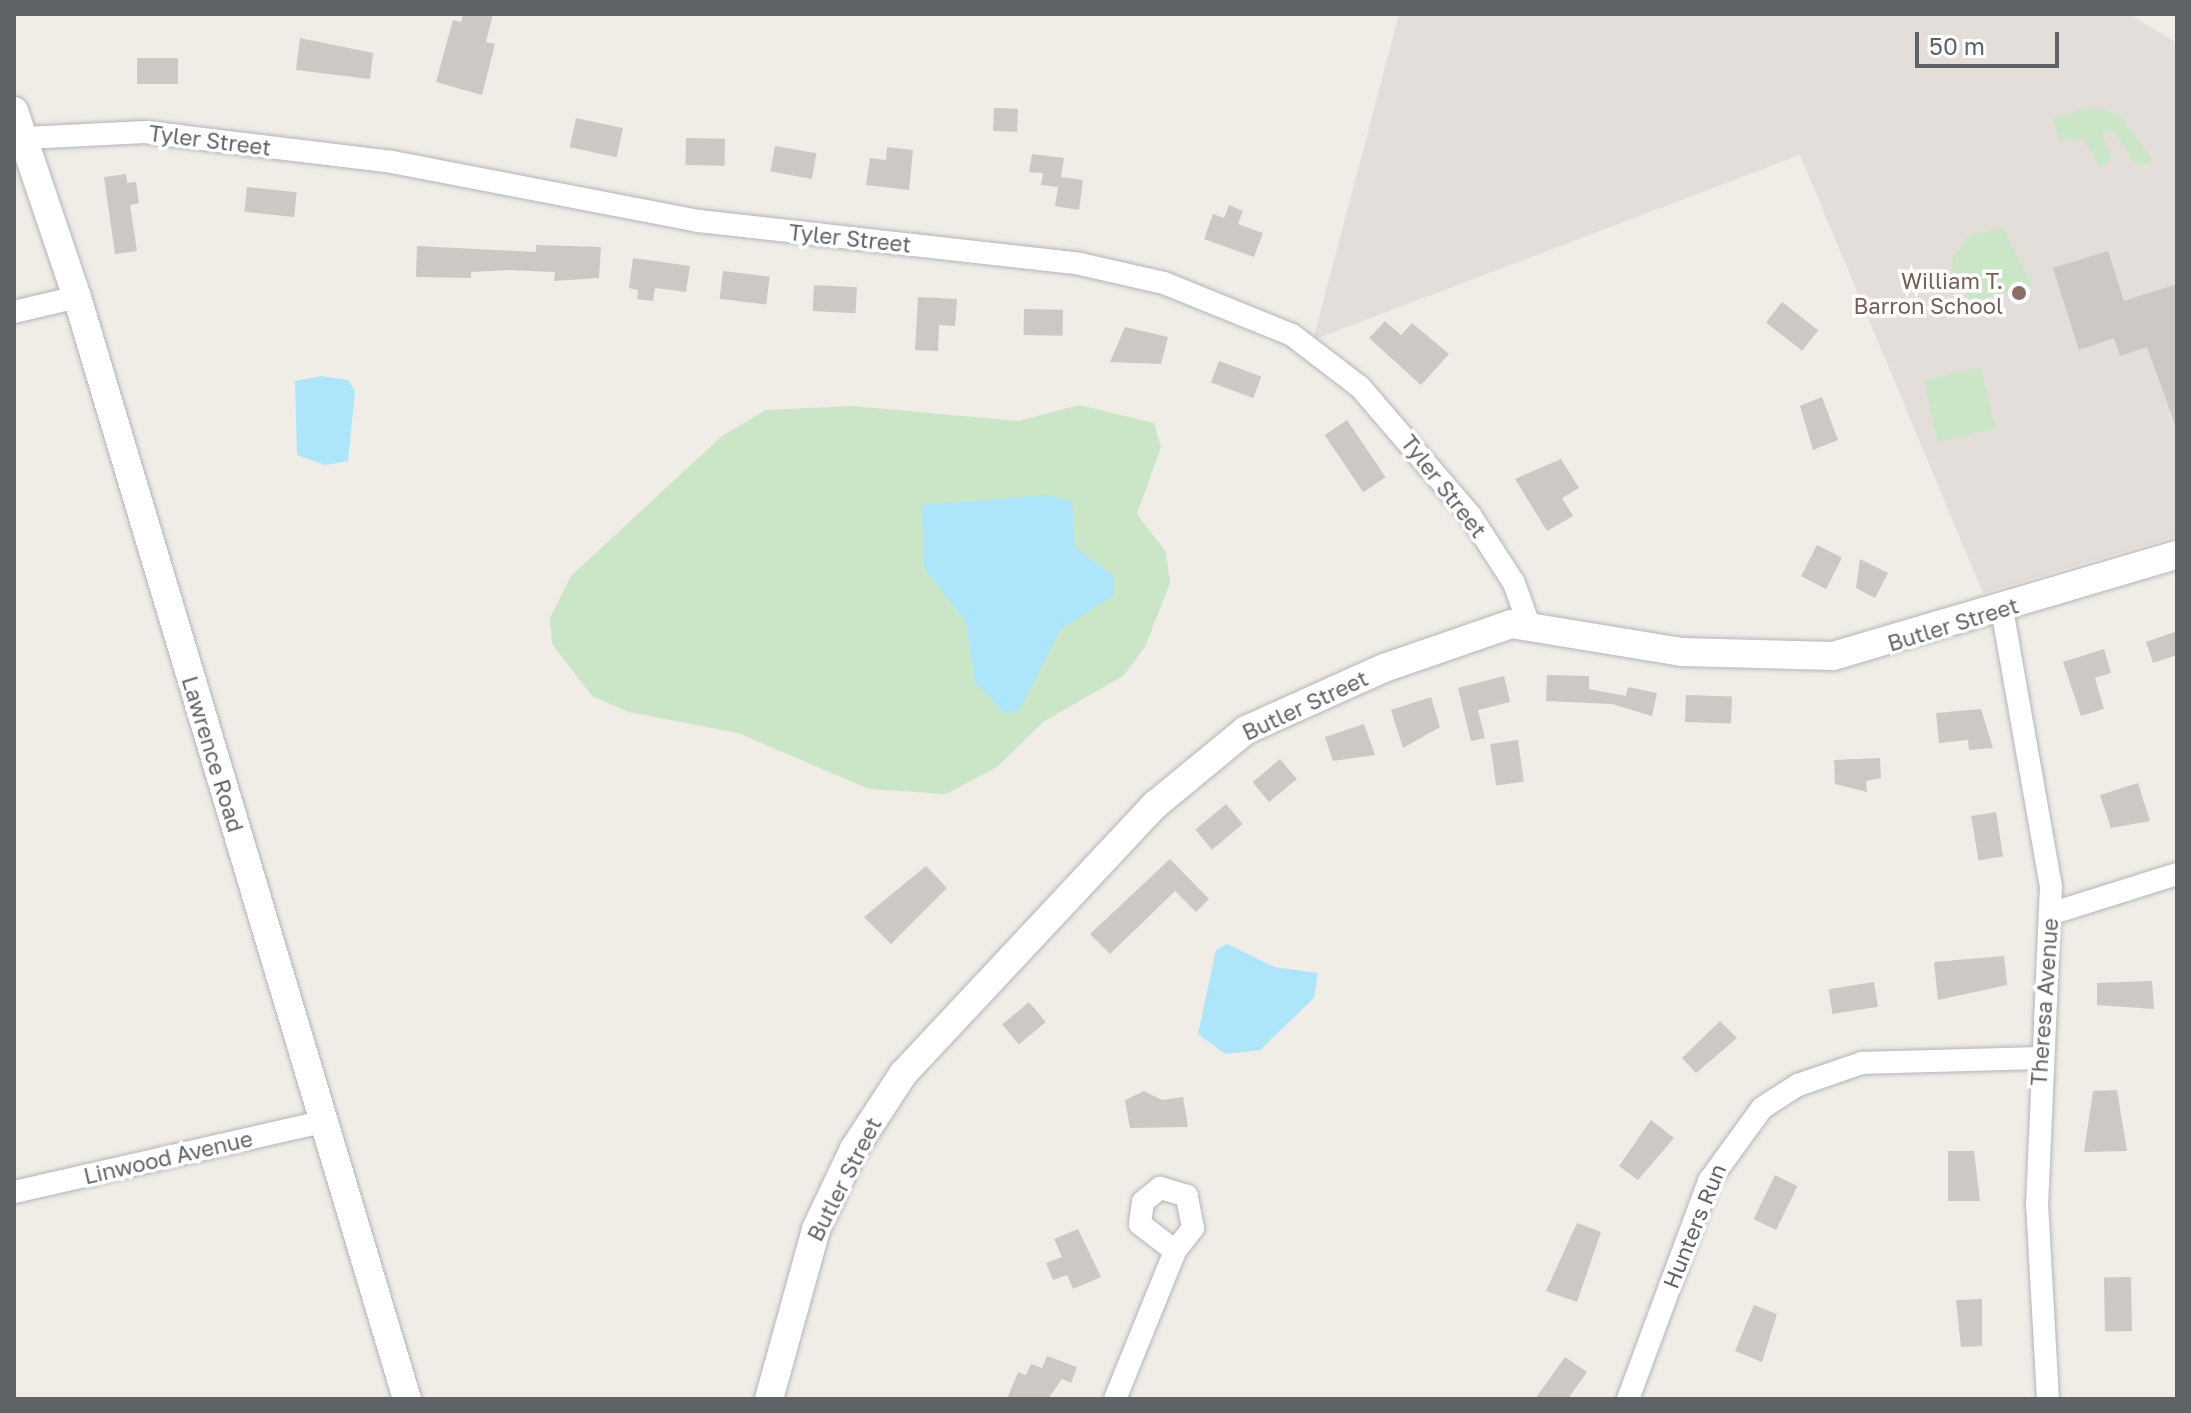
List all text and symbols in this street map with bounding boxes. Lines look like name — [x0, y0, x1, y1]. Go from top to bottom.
scale bar — [1919, 16, 2063, 66]
text: 50 m — [1929, 31, 1985, 60]
street label: Tyler Street — [147, 119, 273, 161]
street label: Tyler Street — [787, 218, 913, 258]
place label: William T. Barron School — [1854, 267, 2003, 318]
marker: William T. Barron School — [2010, 284, 2028, 302]
street label: Tyler Street — [1396, 429, 1492, 543]
street label: Butler Street — [1884, 592, 2022, 656]
street label: Butler Street — [1238, 664, 1372, 746]
street label: Lawrence Road — [177, 673, 249, 835]
street label: Theresa Avenue — [2025, 917, 2063, 1087]
street label: Butler Street — [801, 1113, 887, 1245]
street label: Linwood Avenue — [81, 1125, 255, 1189]
street label: Hunters Run — [1657, 1160, 1731, 1292]

